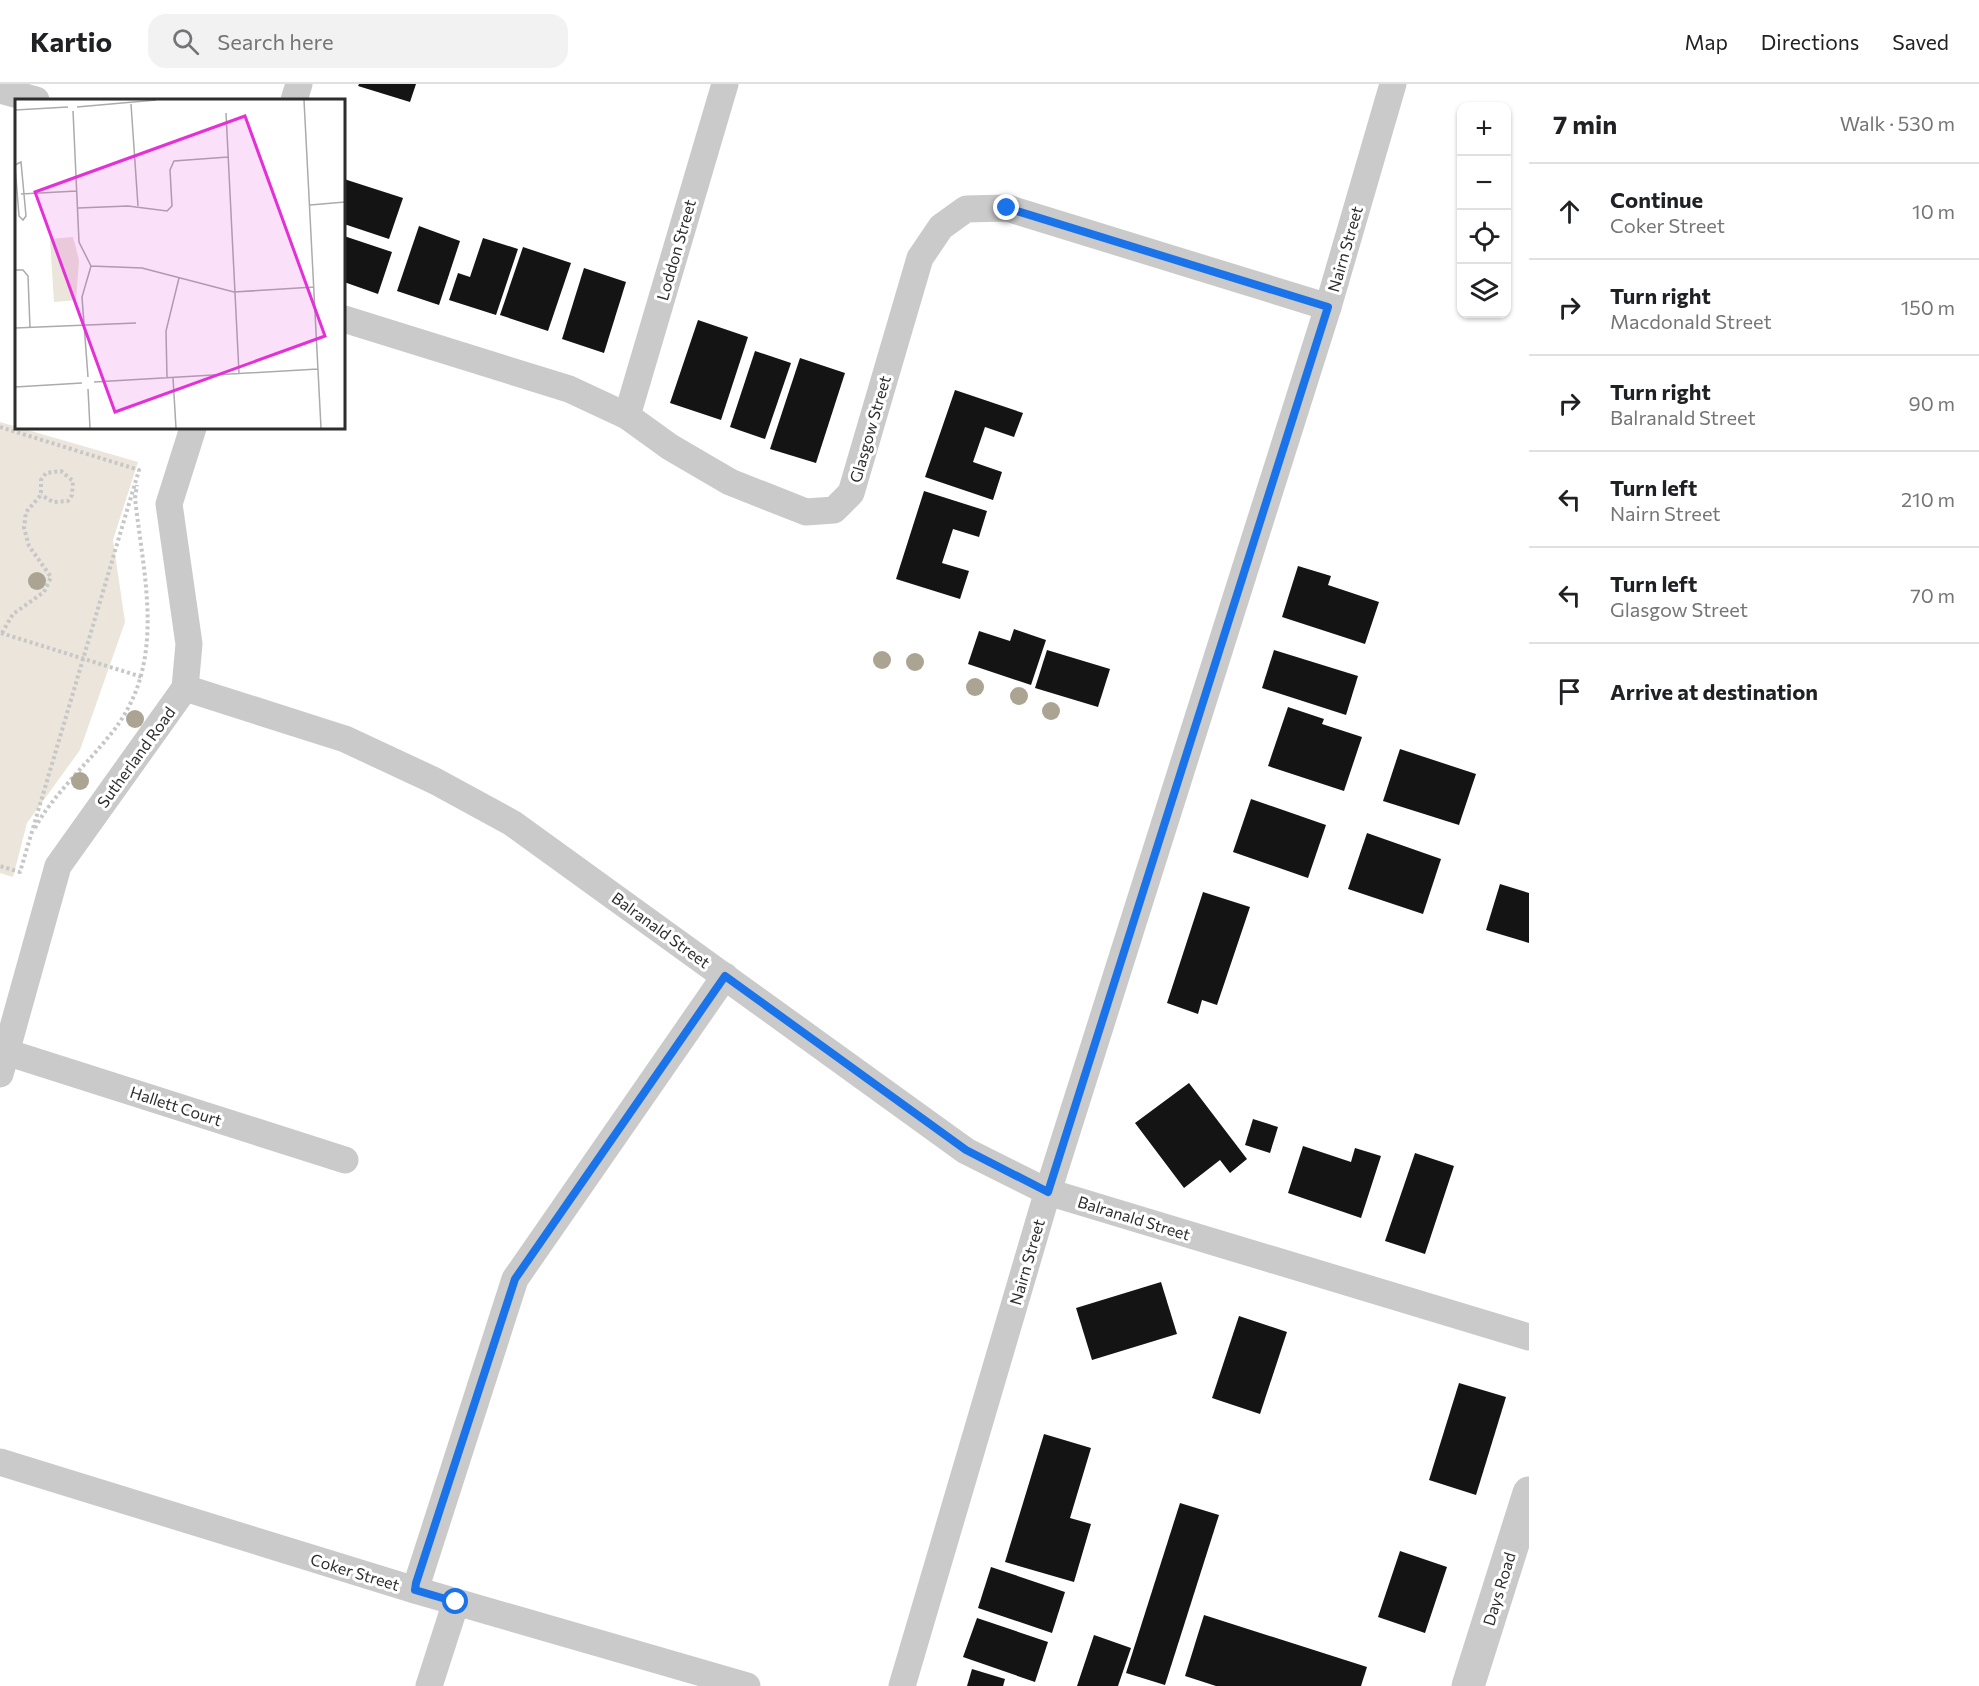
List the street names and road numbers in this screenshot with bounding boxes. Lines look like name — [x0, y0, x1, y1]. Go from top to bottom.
street label: Loddon Street — [652, 197, 699, 303]
street label: Nairn Street — [1323, 203, 1366, 294]
street label: Glasgow Street — [845, 373, 894, 485]
street label: Sutherland Road — [93, 703, 179, 811]
street label: Balranald Street — [609, 888, 714, 972]
street label: Hallett Court — [128, 1082, 225, 1129]
street label: Balranald Street — [1076, 1191, 1193, 1244]
street label: Nairn Street — [1005, 1216, 1048, 1307]
street label: Coker Street — [308, 1549, 402, 1594]
street label: Days Road — [1478, 1550, 1519, 1628]

